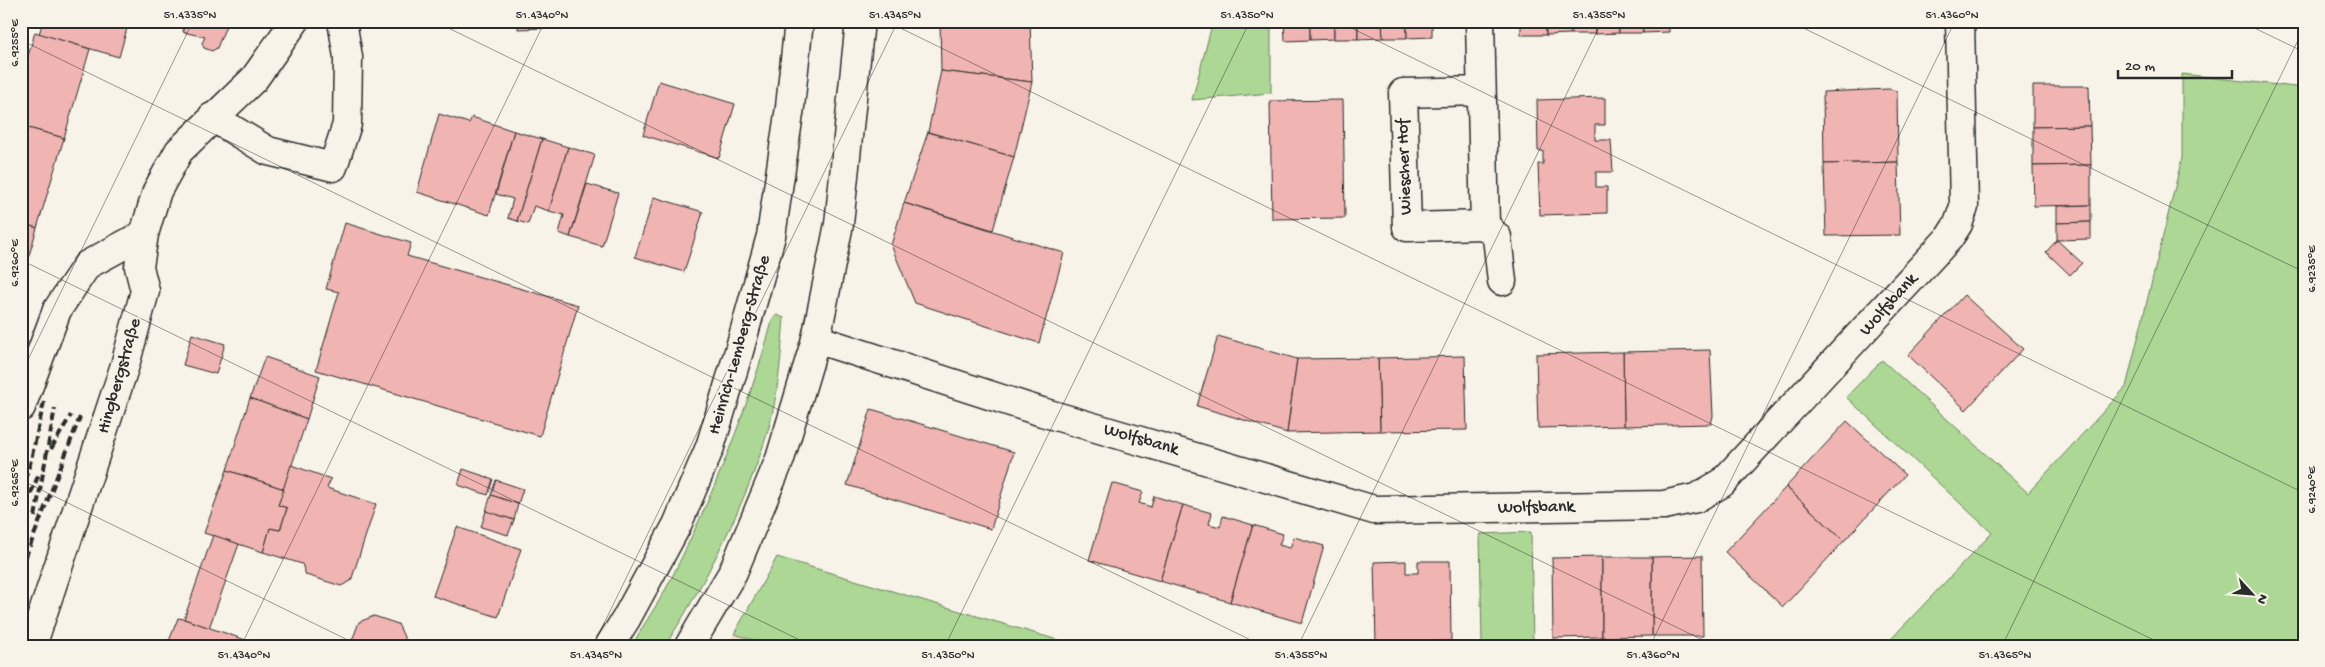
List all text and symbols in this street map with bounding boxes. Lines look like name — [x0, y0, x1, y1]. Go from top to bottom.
text: 51.4335°N — [164, 9, 216, 23]
text: 51.4340°N — [516, 9, 568, 23]
text: 51.4345°N — [869, 9, 921, 23]
text: 51.4350°N — [1220, 9, 1274, 23]
text: 51.4355°N — [1573, 9, 1626, 23]
text: 51.4360°N — [1926, 9, 1979, 23]
text: 6.9255°E — [9, 19, 23, 67]
scale bar — [2118, 48, 2231, 80]
text: 20 m — [2125, 58, 2155, 76]
street label: Wiescher Hof — [1393, 117, 1417, 215]
text: 6.9260°E — [9, 239, 23, 287]
text: 6.9235°E — [2306, 245, 2320, 293]
street label: Heinrich-Lemberg-Straße — [704, 252, 776, 437]
street label: Wolfsbank — [1855, 268, 1924, 341]
street label: Hingbergstraße — [94, 315, 147, 436]
street label: Wolfsbank — [1101, 419, 1183, 461]
text: 6.9265°E — [9, 459, 23, 507]
text: 6.9240°E — [2306, 466, 2320, 514]
street label: Wolfsbank — [1497, 497, 1577, 519]
north arrow — [2228, 570, 2278, 620]
text: N — [2252, 591, 2271, 606]
text: 51.4340°N — [218, 649, 270, 663]
text: 51.4345°N — [570, 649, 622, 663]
text: 51.4350°N — [921, 649, 975, 663]
text: 51.4355°N — [1275, 649, 1328, 663]
text: 51.4360°N — [1627, 649, 1680, 663]
text: 51.4365°N — [1979, 649, 2031, 663]

